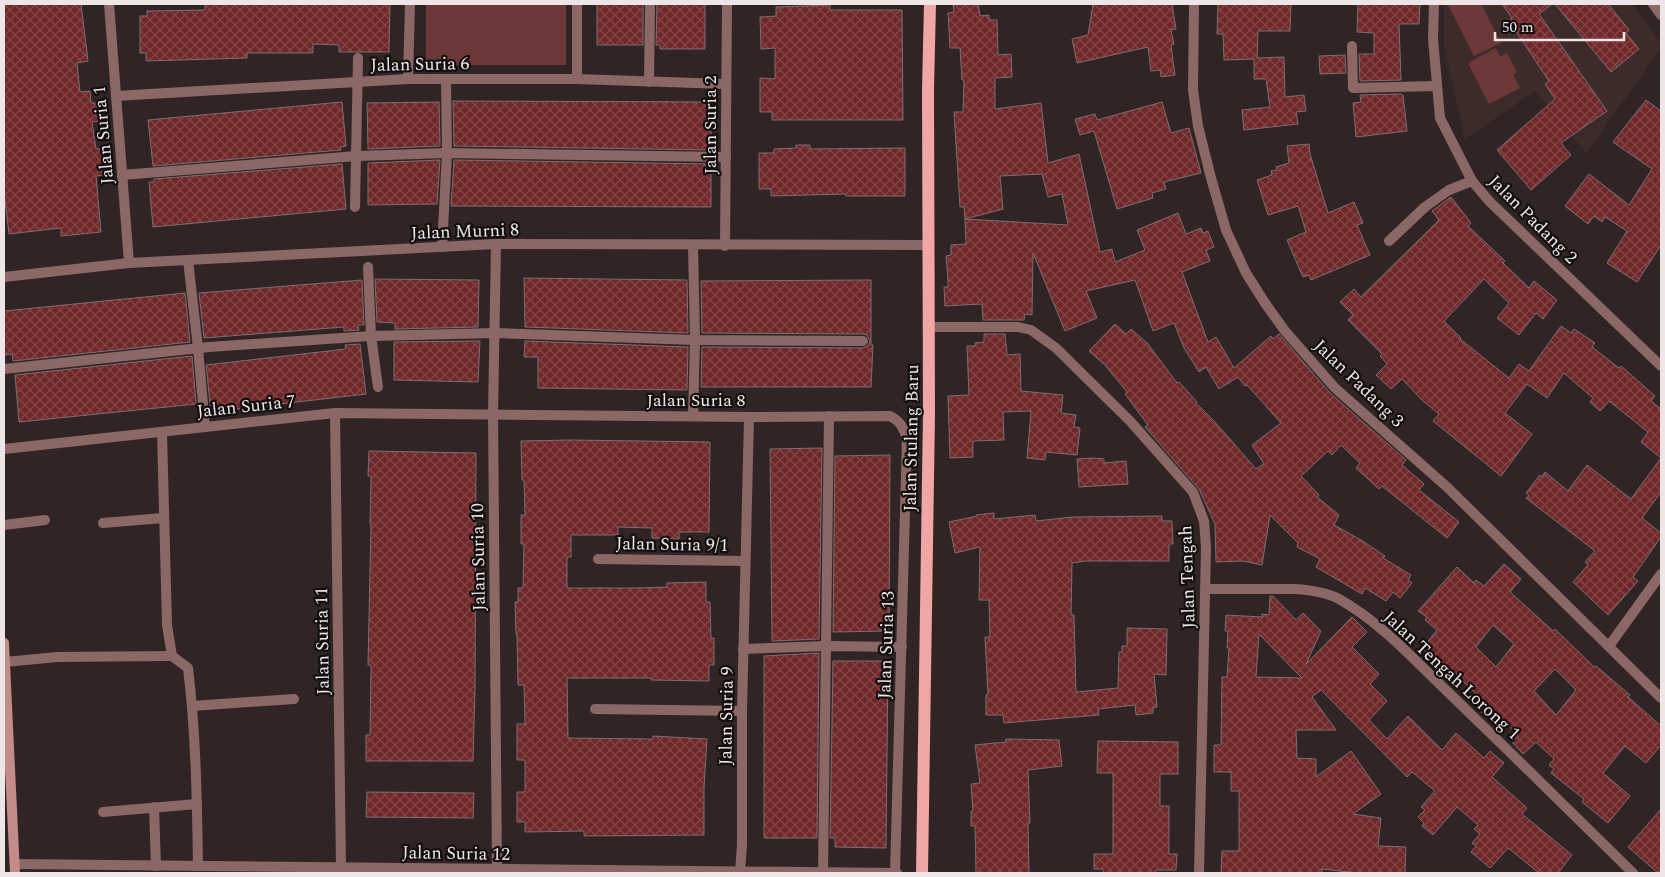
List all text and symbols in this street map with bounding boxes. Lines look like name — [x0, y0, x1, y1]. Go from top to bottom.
scale bar — [1495, 10, 1624, 42]
text: 50 m — [1502, 16, 1534, 39]
street label: Jalan Suria 6 — [370, 50, 470, 79]
street label: Jalan Suria 2 — [697, 76, 724, 175]
street label: Jalan Suria 1 — [86, 84, 121, 185]
street label: Jalan Padang 2 — [1482, 169, 1583, 270]
street label: Jalan Murni 8 — [410, 216, 520, 247]
street label: Jalan Padang 3 — [1307, 333, 1410, 434]
street label: Jalan Stulang Baru — [897, 364, 926, 512]
street label: Jalan Suria 8 — [647, 387, 746, 414]
street label: Jalan Suria 7 — [195, 388, 297, 425]
street label: Jalan Suria 10 — [464, 503, 493, 611]
street label: Jalan Tengah — [1172, 525, 1203, 629]
street label: Jalan Suria 9/1 — [616, 530, 728, 559]
street label: Jalan Suria 11 — [308, 587, 337, 695]
street label: Jalan Suria 13 — [871, 591, 902, 699]
street label: Jalan Tengah Lorong 1 — [1377, 604, 1527, 746]
street label: Jalan Suria 9 — [712, 666, 741, 766]
street label: Jalan Suria 12 — [402, 839, 510, 868]

